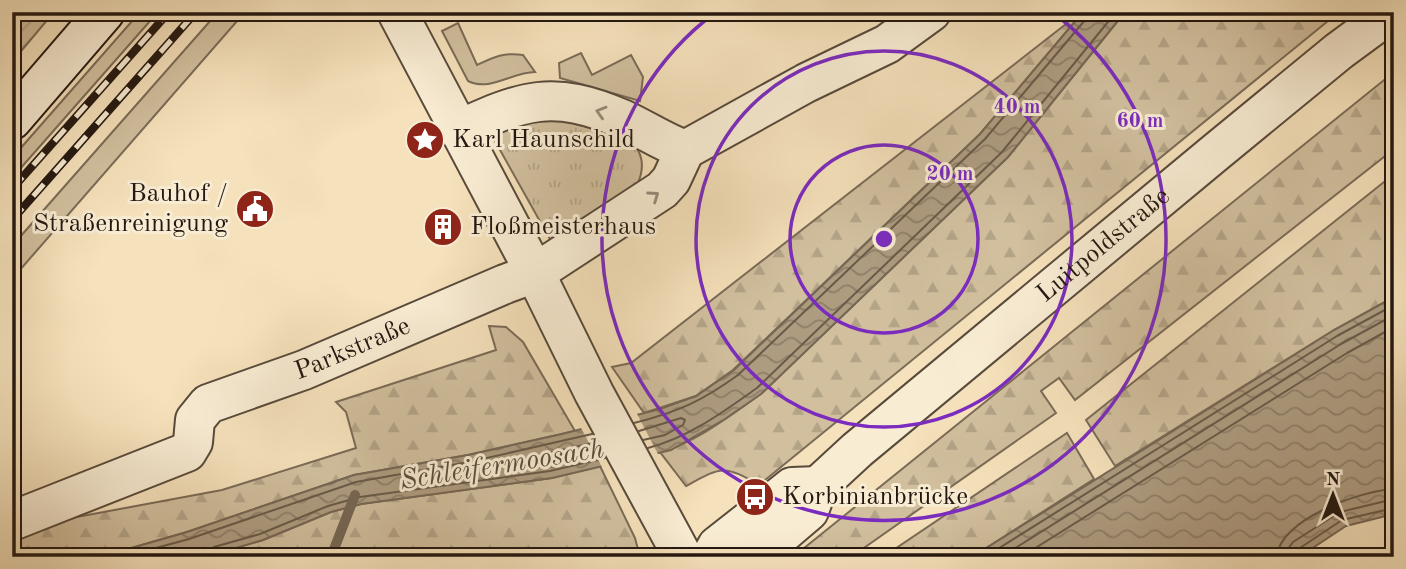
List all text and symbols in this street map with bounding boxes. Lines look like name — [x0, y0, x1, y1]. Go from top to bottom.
text: 40 m — [993, 97, 1041, 118]
one-way arrow — [595, 106, 607, 121]
text: 60 m — [1116, 111, 1164, 132]
place icon: Karl Haunschild — [404, 119, 446, 161]
place label: Karl Haunschild — [452, 127, 635, 153]
text: 20 m — [926, 164, 974, 185]
place label: Bauhof / Straßenreinigung — [33, 181, 228, 237]
street label: Luitpoldstraße — [1032, 183, 1175, 308]
public building icon: Bauhof / Straßenreinigung — [234, 188, 276, 230]
one-way arrow — [646, 191, 659, 204]
building icon: Floßmeisterhaus — [422, 206, 464, 248]
place label: Floßmeisterhaus — [470, 214, 656, 240]
centre of rings — [872, 227, 896, 251]
street label: Parkstraße — [291, 313, 414, 385]
water label: Schleifermoosach — [398, 436, 606, 496]
north arrow — [1298, 461, 1368, 530]
text: N — [1326, 471, 1341, 490]
bus stop icon: Korbinianbrücke — [734, 476, 776, 518]
place label: Korbinianbrücke — [782, 484, 968, 510]

